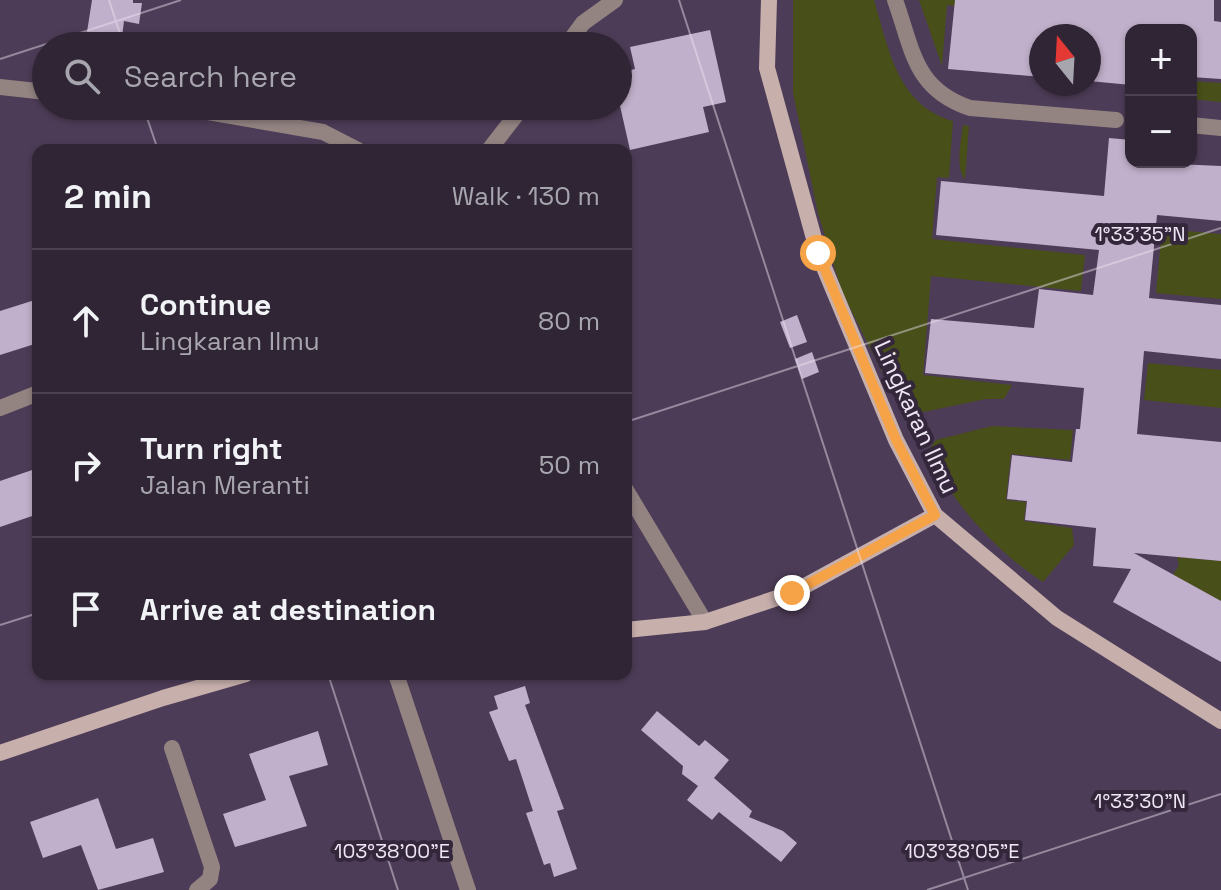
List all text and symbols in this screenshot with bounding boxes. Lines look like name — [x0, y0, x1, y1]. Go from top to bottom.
north arrow — [1029, 24, 1101, 96]
map controls — [1125, 24, 1197, 168]
button: + — [1125, 24, 1197, 96]
search box — [32, 32, 632, 120]
icon: search — [60, 54, 104, 98]
text: Search here — [124, 57, 297, 96]
button: − — [1125, 96, 1197, 168]
text: 2 min — [64, 175, 152, 218]
text: Walk · 130 m — [452, 179, 600, 213]
text: 1°33'35"N — [1095, 221, 1186, 247]
route start — [800, 235, 836, 271]
text: Continue — [140, 285, 271, 324]
icon: ahead — [64, 299, 108, 343]
text: 80 m — [538, 304, 600, 338]
text: Lingkaran Ilmu — [140, 324, 320, 358]
street label: Lingkaran Ilmu — [867, 335, 966, 498]
text: Turn right — [140, 429, 283, 468]
icon: right — [64, 443, 108, 487]
text: 50 m — [539, 448, 600, 482]
text: Jalan Meranti — [140, 468, 310, 502]
route end — [774, 575, 810, 611]
icon: arrive — [64, 587, 108, 631]
text: Arrive at destination — [140, 590, 436, 629]
text: 1°33'30"N — [1094, 788, 1186, 814]
text: 103°38'00"E — [334, 838, 450, 864]
text: 103°38'05"E — [905, 838, 1020, 864]

